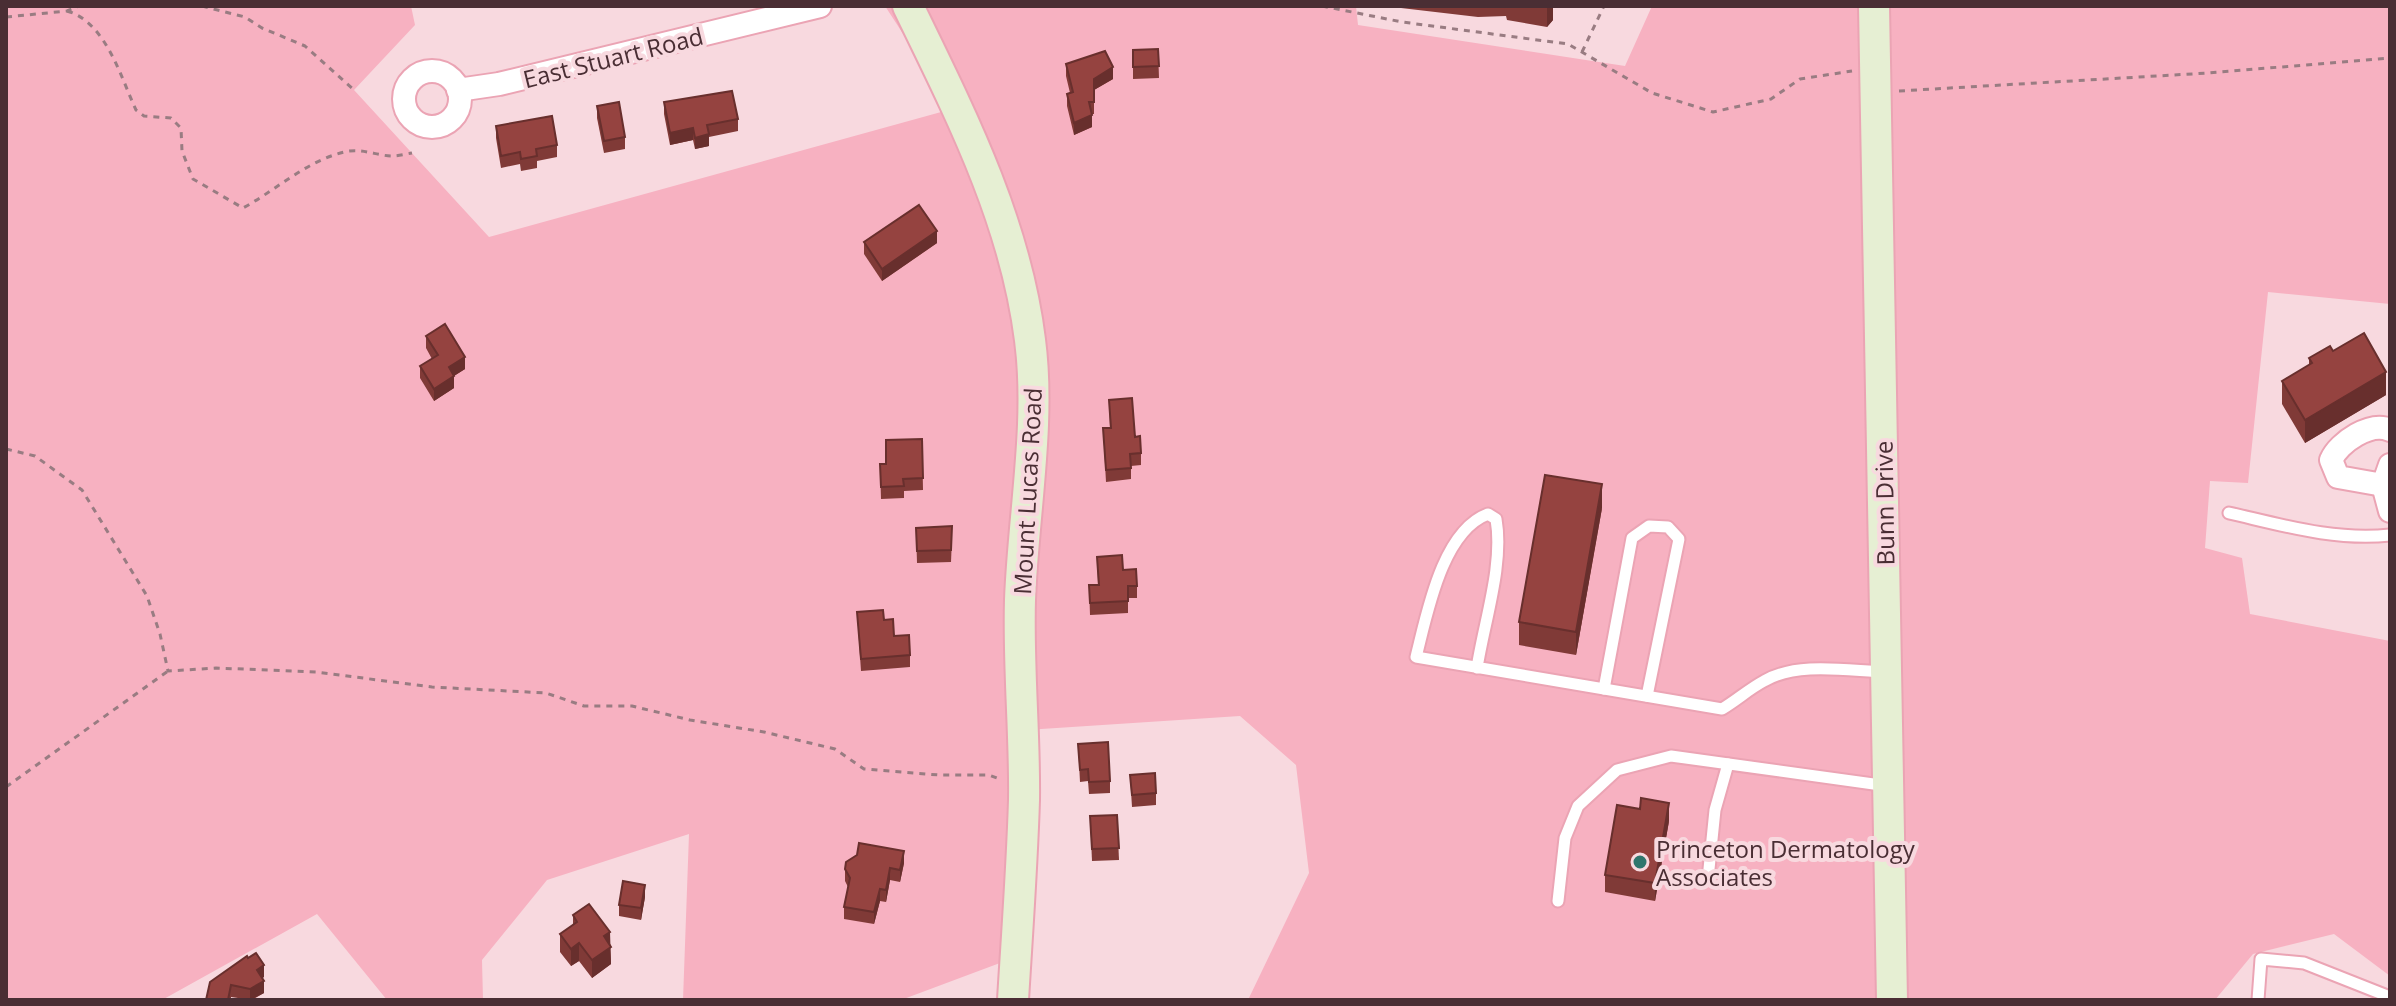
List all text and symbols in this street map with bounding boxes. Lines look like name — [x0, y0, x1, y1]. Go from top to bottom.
street label: East Stuart Road — [519, 19, 707, 95]
street label: Mount Lucas Road — [1005, 387, 1049, 595]
street label: Bunn Drive — [1866, 440, 1902, 566]
place label: Princeton Dermatology Associates — [1656, 832, 1916, 893]
marker: Princeton Dermatology Associates — [1631, 853, 1649, 871]

